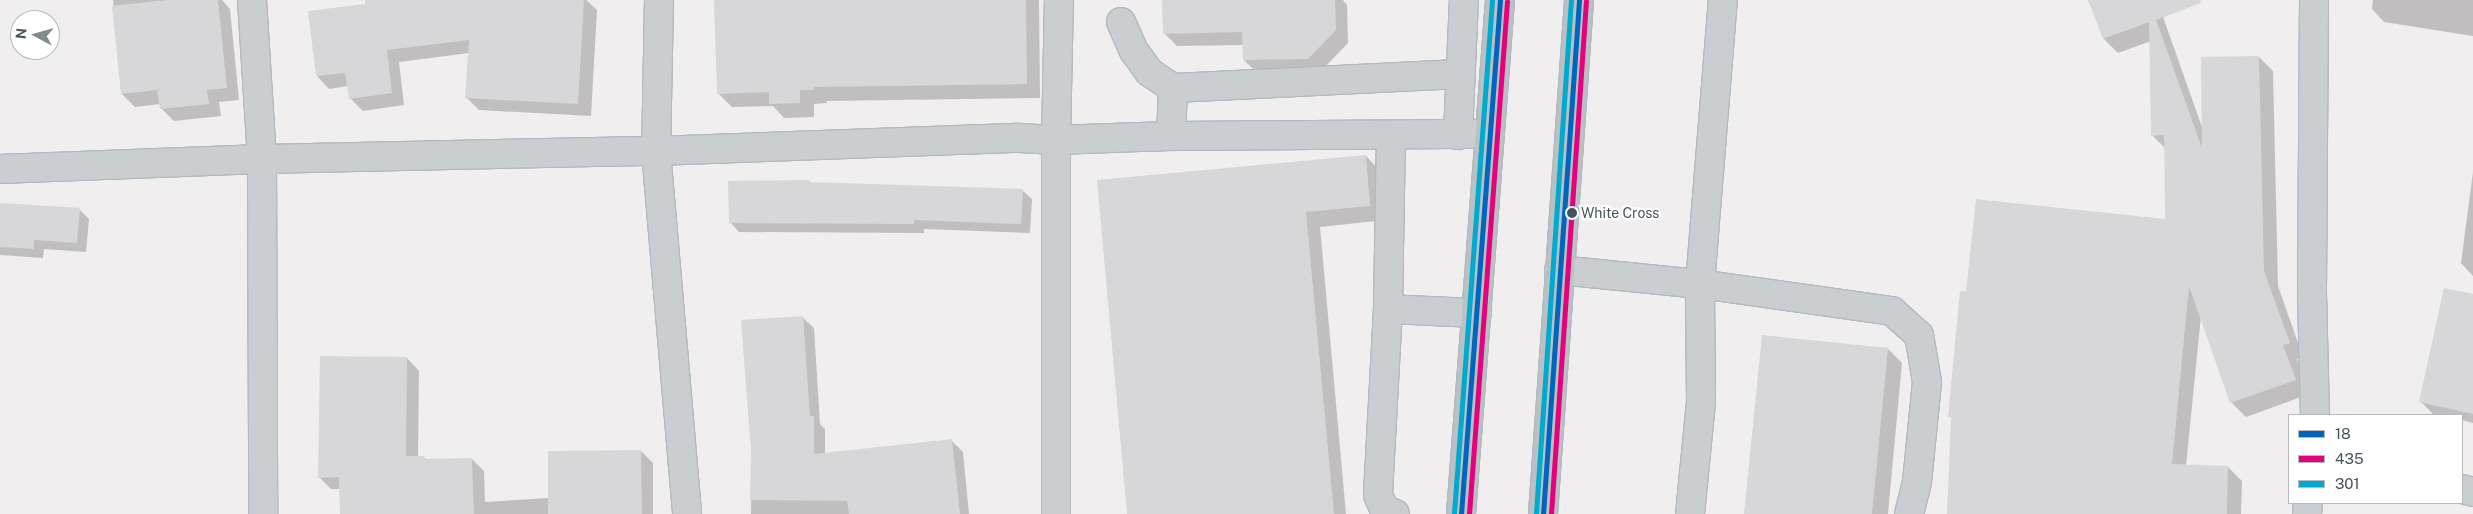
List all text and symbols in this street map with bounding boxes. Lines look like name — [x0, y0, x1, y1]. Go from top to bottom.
north arrow — [10, 10, 60, 60]
text: N — [13, 27, 30, 40]
place label: White Cross — [1581, 205, 1659, 221]
marker: White Cross — [1567, 208, 1577, 218]
legend — [2288, 414, 2463, 504]
text: 18 — [2335, 425, 2351, 442]
text: 435 — [2335, 450, 2364, 467]
text: 301 — [2335, 475, 2360, 492]

